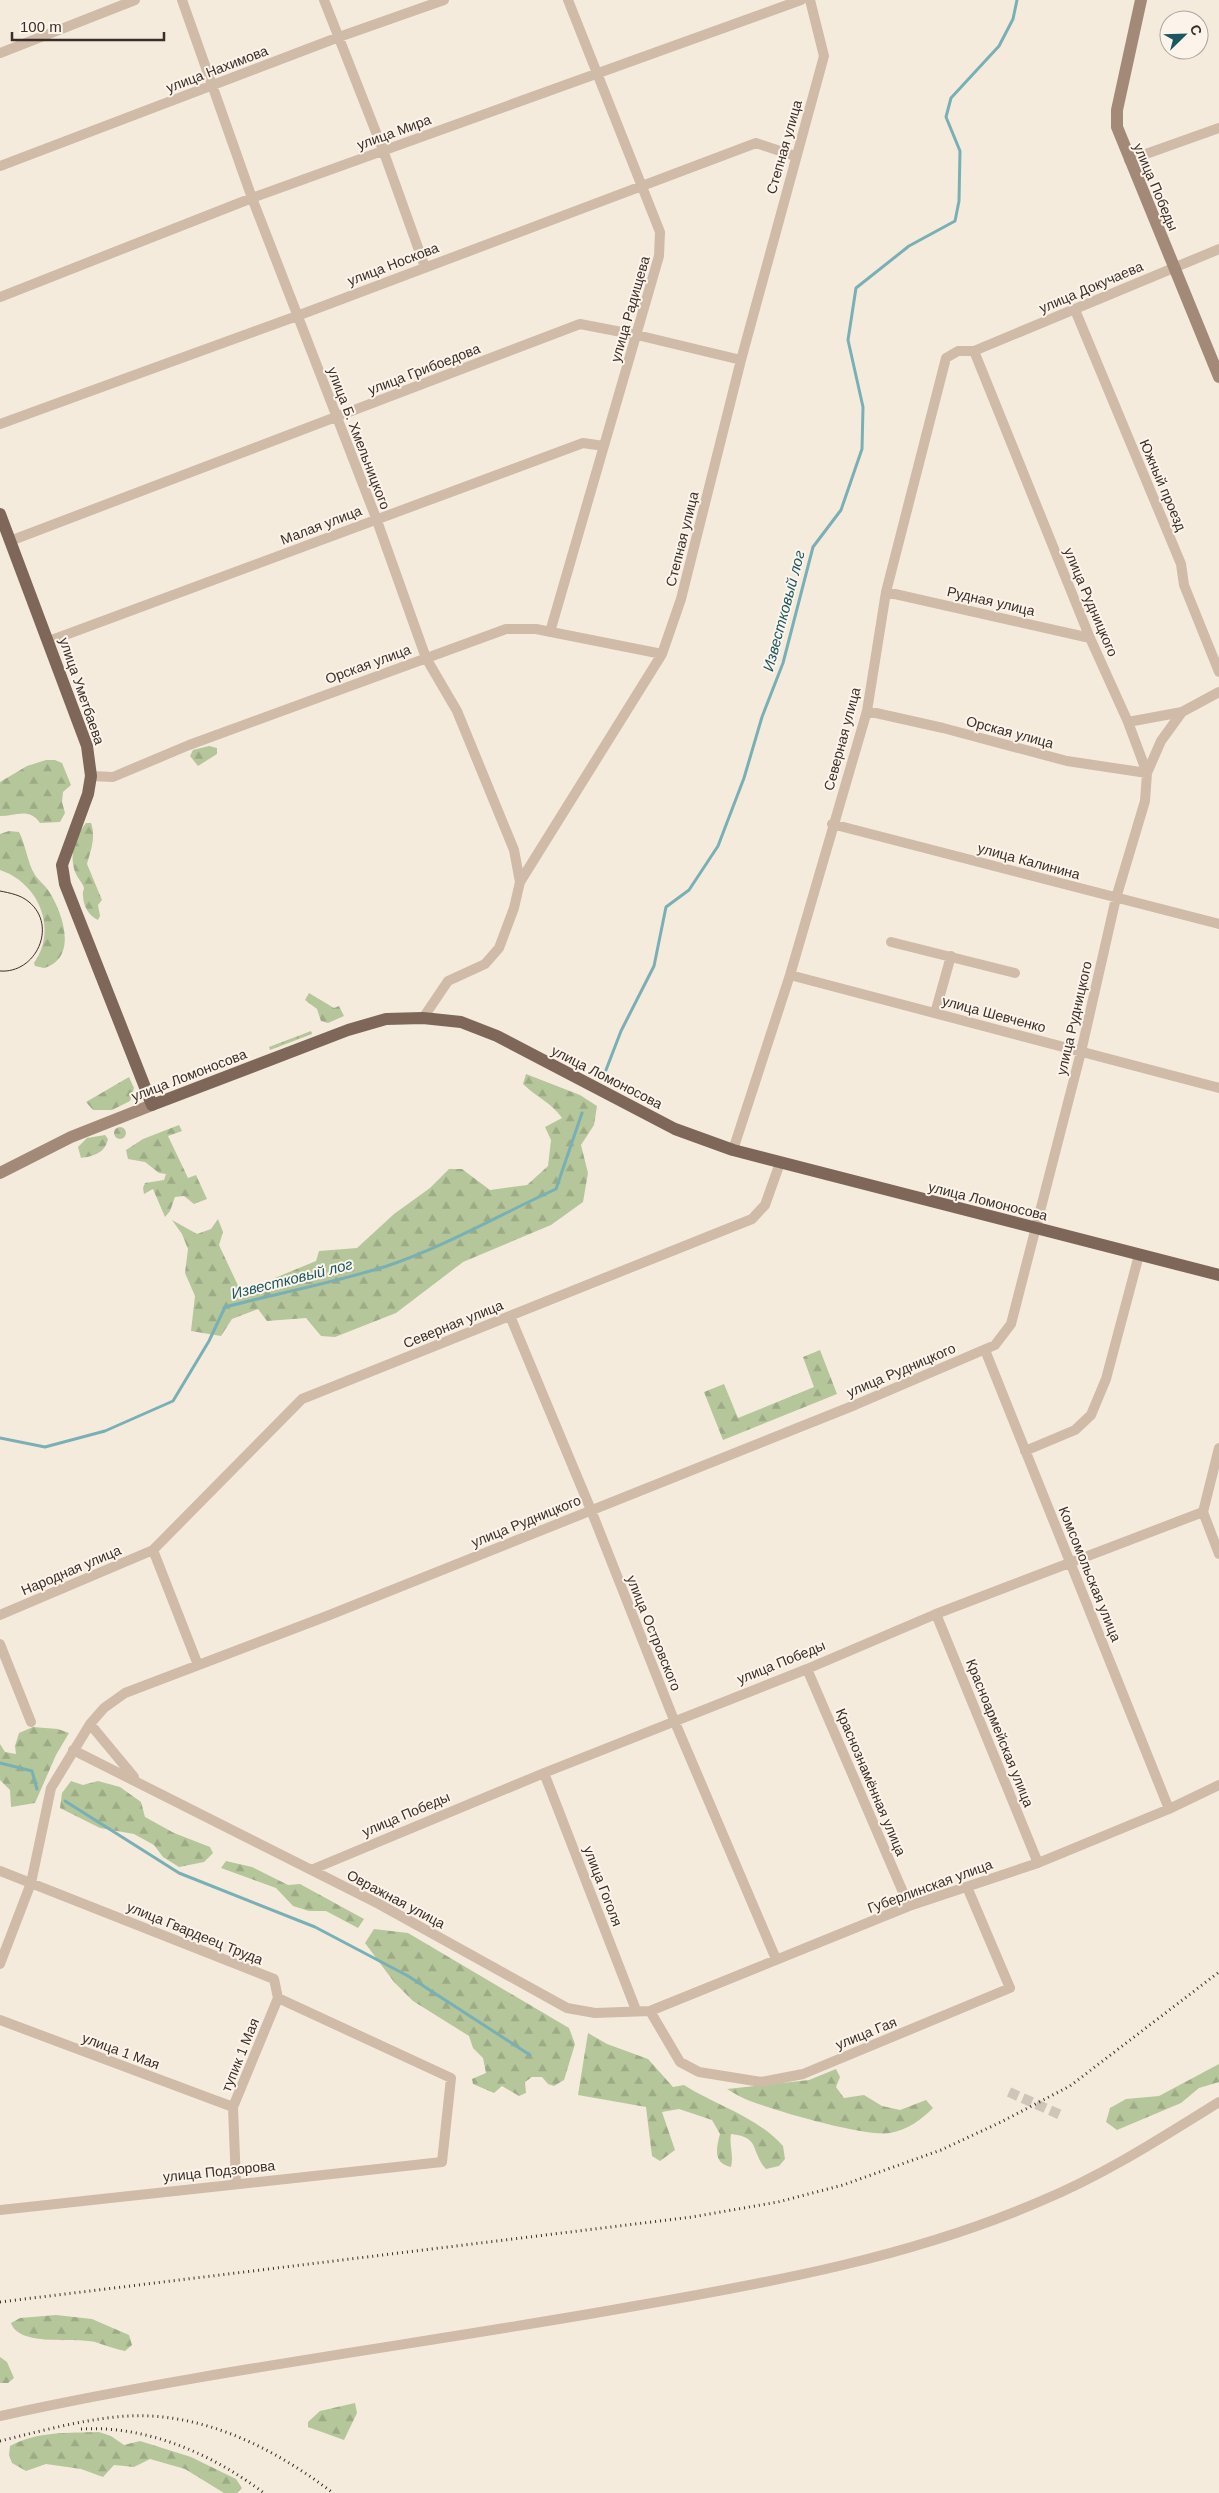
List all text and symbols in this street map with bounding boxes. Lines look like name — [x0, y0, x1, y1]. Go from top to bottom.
scale bar — [12, 10, 165, 42]
north arrow — [1159, 10, 1209, 60]
text: 100 m — [20, 18, 62, 35]
text: С — [1187, 22, 1205, 38]
street label: улица Нахимова — [164, 42, 270, 96]
street label: Степная улица — [763, 98, 805, 196]
street label: улица Мира — [355, 111, 433, 153]
street label: улица Победы — [1130, 141, 1182, 233]
street label: улица Носкова — [345, 239, 441, 289]
street label: улица Радищева — [607, 254, 653, 364]
street label: улица Докучаева — [1037, 258, 1145, 316]
street label: улица Грибоедова — [366, 340, 483, 398]
street label: улица Б. Хмельницкого — [324, 364, 394, 512]
street label: Южный проезд — [1137, 437, 1189, 533]
street label: Степная улица — [662, 490, 702, 588]
street label: Малая улица — [278, 502, 364, 548]
street label: улица Рудницкого — [1061, 545, 1121, 659]
water label: Известковый лог — [759, 548, 808, 673]
street label: Рудная улица — [946, 583, 1037, 619]
street label: улица Уметбаева — [56, 635, 108, 747]
street label: Орская улица — [323, 641, 413, 687]
street label: Северная улица — [821, 685, 864, 792]
street label: Орская улица — [965, 713, 1056, 751]
street label: улица Калинина — [976, 840, 1082, 882]
street label: улица Рудницкого — [1053, 959, 1095, 1077]
street label: улица Шевченко — [940, 992, 1048, 1036]
street label: улица Ломоносова — [549, 1042, 665, 1112]
street label: улица Ломоносова — [129, 1046, 249, 1104]
street label: улица Ломоносова — [927, 1178, 1049, 1224]
water label: Известковый лог — [229, 1255, 355, 1302]
street label: Северная улица — [401, 1297, 505, 1351]
street label: улица Рудницкого — [844, 1340, 958, 1400]
street label: улица Рудницкого — [469, 1492, 583, 1550]
street label: Комсомольская улица — [1056, 1504, 1125, 1644]
street label: Народная улица — [19, 1542, 123, 1598]
street label: улица Островского — [624, 1573, 685, 1693]
street label: улица Победы — [735, 1637, 827, 1687]
street label: Красноармейская улица — [963, 1657, 1037, 1810]
street label: Краснознамённая улица — [833, 1706, 909, 1858]
street label: улица Победы — [360, 1788, 452, 1840]
street label: улица Гоголя — [580, 1844, 626, 1928]
street label: Губерлинская улица — [865, 1856, 995, 1916]
street label: Овражная улица — [344, 1866, 448, 1932]
street label: улица Гвардеец Труда — [125, 1898, 266, 1968]
street label: улица Гая — [833, 2013, 899, 2053]
street label: тупик 1 Мая — [218, 2016, 262, 2094]
street label: улица 1 Мая — [80, 2030, 162, 2072]
street label: улица Подзорова — [162, 2157, 276, 2185]

